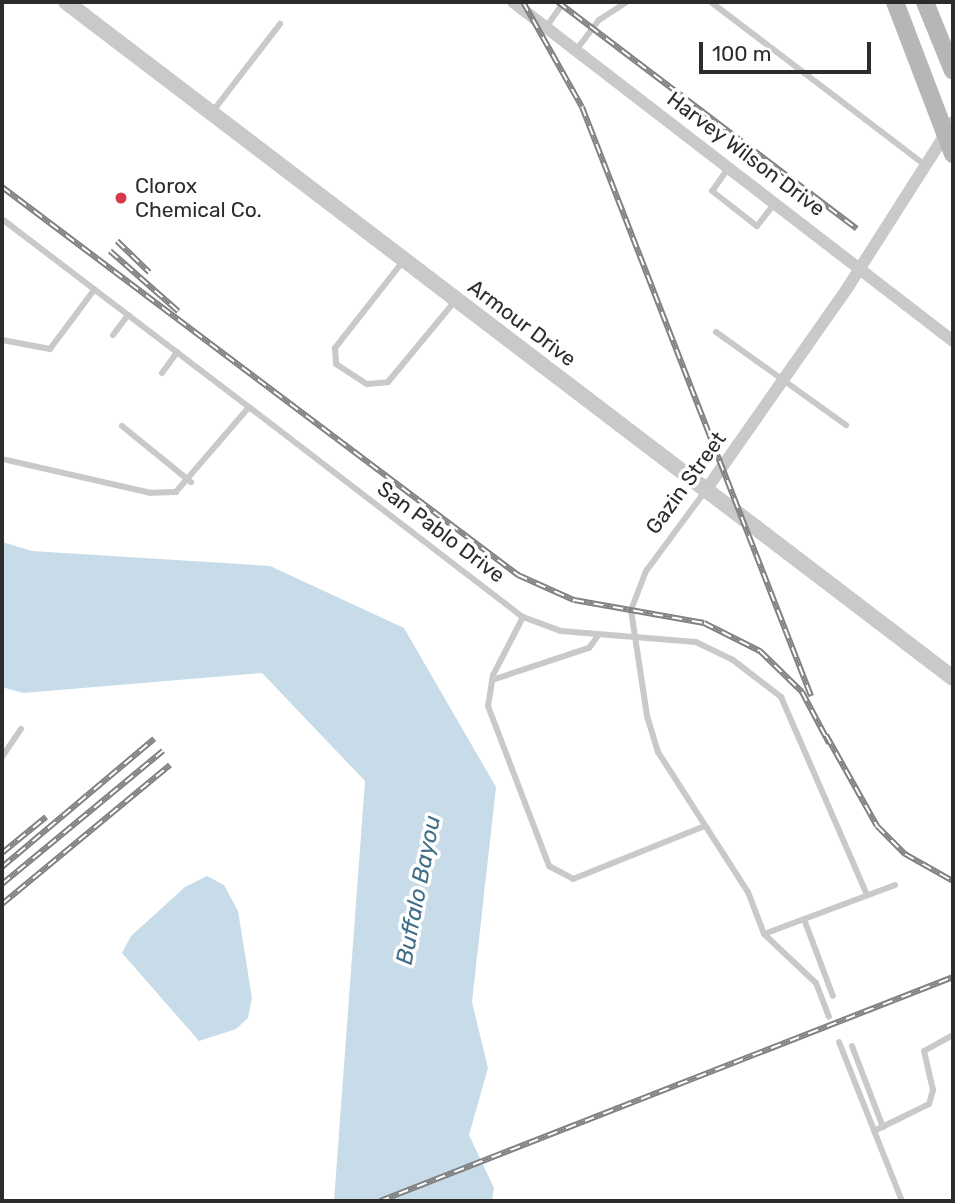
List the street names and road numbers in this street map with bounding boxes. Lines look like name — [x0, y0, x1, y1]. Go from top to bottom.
street label: Harvey Wilson Drive — [662, 86, 830, 222]
street label: Armour Drive — [463, 274, 581, 372]
street label: Gazin Street — [640, 427, 732, 539]
street label: San Pablo Drive — [372, 476, 510, 588]

